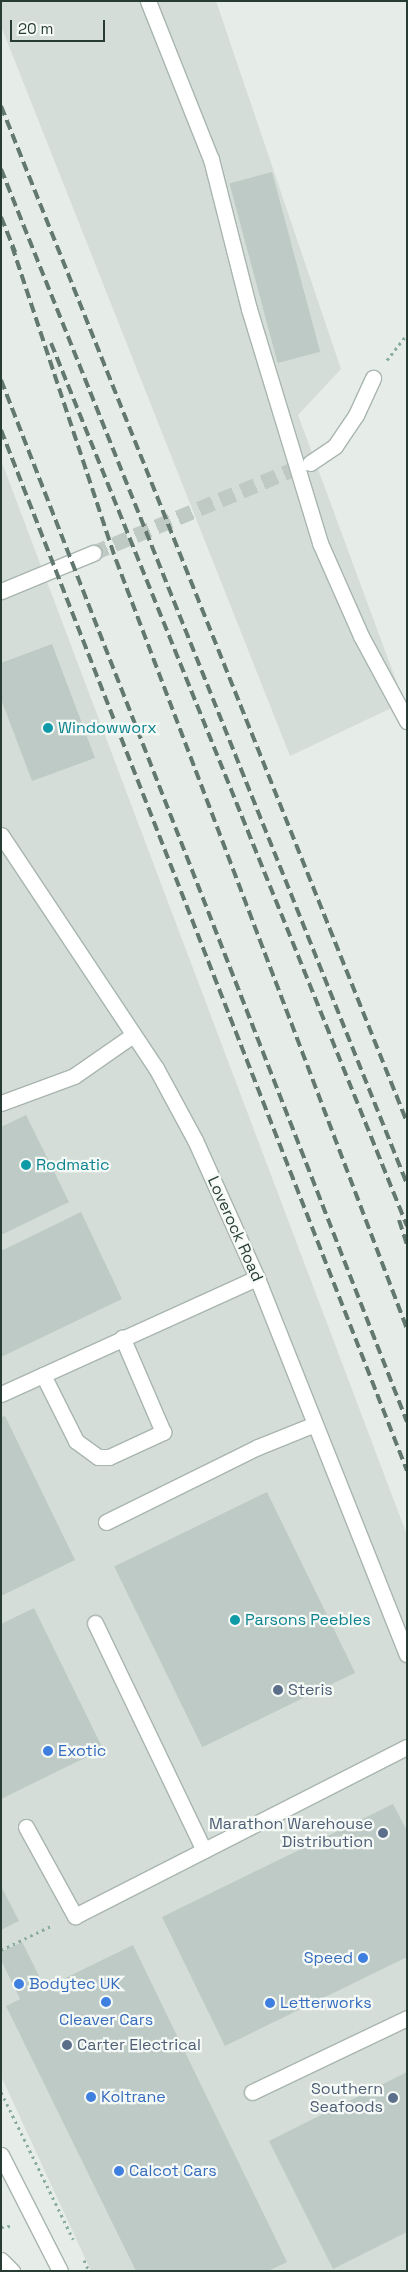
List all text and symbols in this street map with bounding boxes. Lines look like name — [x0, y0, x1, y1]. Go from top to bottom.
scale bar — [12, 10, 108, 42]
text: 20 m — [18, 19, 53, 38]
place label: Windowworx — [58, 718, 157, 738]
marker: Windowworx — [42, 722, 54, 734]
place label: Rodmatic — [36, 1155, 110, 1175]
marker: Rodmatic — [20, 1159, 32, 1171]
street label: Loverock Road — [203, 1173, 267, 1285]
place label: Parsons Peebles — [245, 1610, 371, 1630]
marker: Parsons Peebles — [229, 1614, 241, 1626]
place label: Steris — [288, 1680, 333, 1700]
marker: Steris — [272, 1684, 284, 1696]
place label: Exotic — [58, 1741, 106, 1761]
marker: Exotic — [42, 1745, 54, 1757]
place label: Marathon Warehouse Distribution — [209, 1814, 373, 1852]
marker: Marathon Warehouse Distribution — [377, 1827, 389, 1839]
place label: Speed — [304, 1948, 353, 1968]
marker: Speed — [357, 1952, 369, 1964]
place label: Bodytec UK — [29, 1974, 120, 1994]
marker: Bodytec UK — [13, 1978, 25, 1990]
place label: Letterworks — [280, 1993, 372, 2013]
marker: Cleaver Cars — [100, 1996, 112, 2008]
marker: Letterworks — [264, 1997, 276, 2009]
place label: Cleaver Cars — [59, 2010, 153, 2030]
place label: Carter Electrical — [77, 2035, 201, 2055]
marker: Carter Electrical — [61, 2039, 73, 2051]
place label: Southern Seafoods — [310, 2079, 383, 2117]
place label: Koltrane — [101, 2087, 166, 2107]
marker: Koltrane — [85, 2091, 97, 2103]
marker: Southern Seafoods — [387, 2092, 399, 2104]
place label: Calcot Cars — [129, 2161, 217, 2181]
marker: Calcot Cars — [113, 2165, 125, 2177]

